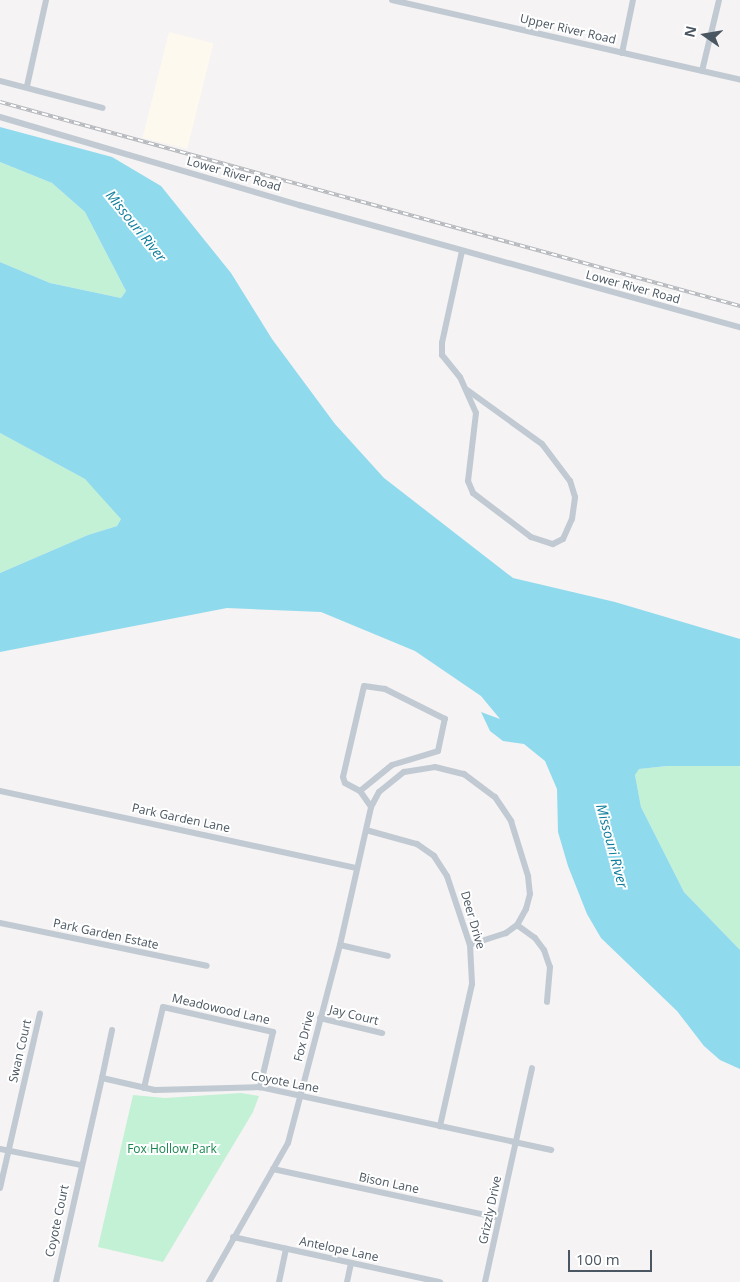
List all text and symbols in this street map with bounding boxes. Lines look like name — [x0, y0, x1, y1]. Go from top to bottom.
north arrow — [680, 10, 730, 60]
street label: Upper River Road — [519, 11, 617, 47]
text: N — [679, 24, 700, 39]
street label: Lower River Road — [185, 154, 283, 194]
water label: Missouri River — [102, 187, 170, 265]
street label: Lower River Road — [584, 267, 682, 307]
street label: Park Garden Lane — [131, 801, 231, 835]
water label: Missouri River — [593, 802, 631, 890]
street label: Deer Drive — [458, 889, 488, 951]
street label: Park Garden Estate — [52, 916, 160, 952]
street label: Meadowood Lane — [171, 991, 271, 1027]
street label: Jay Court — [328, 1002, 380, 1028]
street label: Fox Drive — [291, 1009, 317, 1063]
street label: Swan Court — [6, 1018, 34, 1084]
street label: Coyote Lane — [250, 1068, 320, 1096]
park label: Fox Hollow Park — [127, 1142, 217, 1156]
street label: Bison Lane — [358, 1170, 420, 1196]
street label: Grizzly Drive — [476, 1175, 504, 1245]
street label: Coyote Court — [42, 1184, 72, 1258]
street label: Antelope Lane — [298, 1234, 380, 1264]
scale bar — [570, 1240, 654, 1272]
text: 100 m — [576, 1249, 620, 1269]

